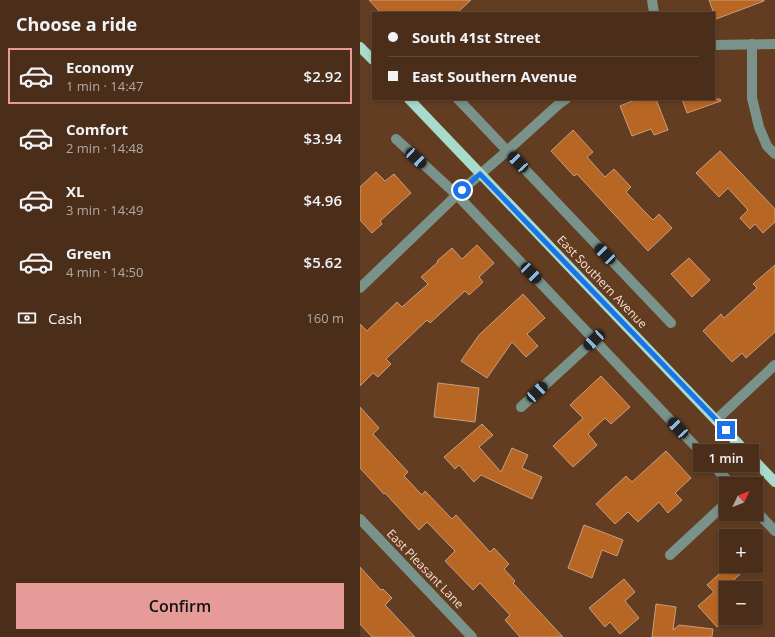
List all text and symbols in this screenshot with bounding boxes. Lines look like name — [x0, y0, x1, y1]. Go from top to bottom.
text: Choose a ride — [16, 12, 137, 36]
text: South 41st Street — [412, 27, 541, 47]
text: Economy — [66, 57, 134, 77]
icon: car — [18, 58, 54, 94]
text: $2.92 — [304, 66, 342, 86]
text: East Southern Avenue — [412, 66, 577, 86]
text: 1 min · 14:47 — [66, 77, 143, 95]
text: Comfort — [66, 119, 128, 139]
icon: car — [18, 120, 54, 156]
text: $3.94 — [304, 128, 342, 148]
text: 2 min · 14:48 — [66, 139, 143, 157]
car — [403, 145, 429, 171]
car — [505, 149, 531, 175]
text: XL — [66, 181, 84, 201]
route start — [453, 181, 471, 199]
icon: car — [18, 182, 54, 218]
text: $4.96 — [304, 190, 342, 210]
text: 3 min · 14:49 — [66, 201, 143, 219]
street label: East Southern Avenue — [553, 231, 651, 332]
car — [592, 241, 618, 267]
text: Green — [66, 243, 111, 263]
icon: car — [18, 244, 54, 280]
text: $5.62 — [304, 252, 342, 272]
car — [518, 260, 544, 286]
text: 4 min · 14:50 — [66, 263, 143, 281]
icon: cash — [16, 307, 38, 329]
text: Cash — [48, 308, 82, 328]
text: 160 m — [306, 309, 344, 327]
car — [581, 327, 607, 353]
car — [524, 379, 550, 405]
car — [665, 415, 691, 441]
route end — [717, 421, 735, 439]
callout: 1 min — [693, 444, 759, 472]
text: 1 min — [708, 449, 744, 467]
north arrow — [719, 477, 763, 521]
map controls — [719, 477, 763, 625]
street label: East Pleasant Lane — [383, 525, 468, 612]
button: + — [719, 529, 763, 573]
button: − — [719, 581, 763, 625]
button: Confirm — [16, 583, 344, 629]

